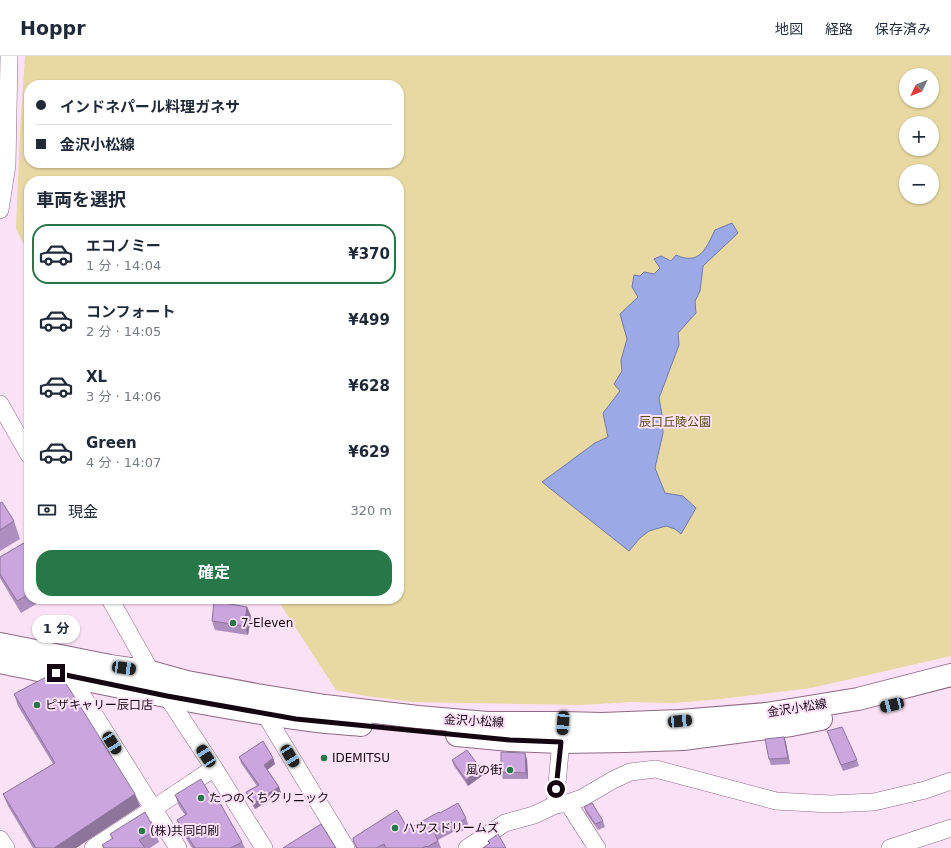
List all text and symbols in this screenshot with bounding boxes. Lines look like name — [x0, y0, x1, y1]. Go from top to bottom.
text: Hoppr — [20, 17, 86, 39]
text: 地図 — [775, 21, 803, 37]
text: 経路 — [825, 21, 853, 37]
text: 保存済み — [875, 21, 931, 37]
north arrow — [899, 68, 939, 108]
map controls — [899, 68, 939, 204]
text: インドネパール料理ガネサ — [60, 98, 240, 116]
button: + — [899, 116, 939, 156]
text: 金沢小松線 — [60, 136, 135, 154]
button: − — [899, 164, 939, 204]
text: 車両を選択 — [36, 189, 126, 210]
icon: car — [38, 236, 74, 272]
text: エコノミー — [86, 237, 161, 255]
text: ¥370 — [348, 245, 390, 263]
text: 1 分 · 14:04 — [86, 258, 161, 273]
icon: car — [38, 302, 74, 338]
text: コンフォート — [86, 303, 176, 321]
text: ¥499 — [348, 311, 390, 329]
text: 2 分 · 14:05 — [86, 324, 161, 339]
icon: car — [38, 368, 74, 404]
text: XL — [86, 368, 107, 386]
text: ¥628 — [348, 377, 390, 395]
text: 3 分 · 14:06 — [86, 389, 161, 404]
park label: 辰口丘陵公園 — [639, 415, 711, 429]
icon: car — [38, 434, 74, 470]
text: Green — [86, 434, 137, 452]
text: ¥629 — [348, 443, 390, 461]
text: 4 分 · 14:07 — [86, 455, 161, 470]
icon: cash — [36, 499, 58, 521]
text: 現金 — [68, 503, 98, 521]
text: 320 m — [350, 503, 392, 518]
button: 確定 — [36, 550, 392, 596]
callout: 1 分 — [32, 615, 80, 643]
place label: 7-Eleven — [241, 616, 293, 630]
marker: 7-Eleven — [228, 618, 238, 628]
text: 1 分 — [43, 621, 69, 636]
car — [111, 660, 137, 676]
route end — [47, 664, 65, 682]
street label: 金沢小松線 — [766, 696, 828, 720]
car — [879, 696, 905, 714]
place label: ピザキャリー辰口店 — [45, 698, 153, 712]
marker: ピザキャリー辰口店 — [32, 700, 42, 710]
car — [556, 711, 570, 735]
street label: 金沢小松線 — [444, 712, 504, 730]
car — [668, 714, 692, 728]
car — [101, 730, 123, 756]
car — [194, 743, 218, 769]
car — [279, 743, 301, 769]
place label: IDEMITSU — [332, 751, 390, 765]
marker: IDEMITSU — [319, 753, 329, 763]
place label: 風の街 — [466, 763, 502, 777]
marker: 風の街 — [505, 765, 515, 775]
route start — [547, 780, 565, 798]
place label: たつのくちクリニック — [209, 791, 329, 805]
marker: たつのくちクリニック — [196, 793, 206, 803]
place label: ハウスドリームズ — [403, 821, 499, 835]
marker: ハウスドリームズ — [390, 823, 400, 833]
place label: (株)共同印刷 — [150, 824, 219, 838]
marker: (株)共同印刷 — [137, 826, 147, 836]

